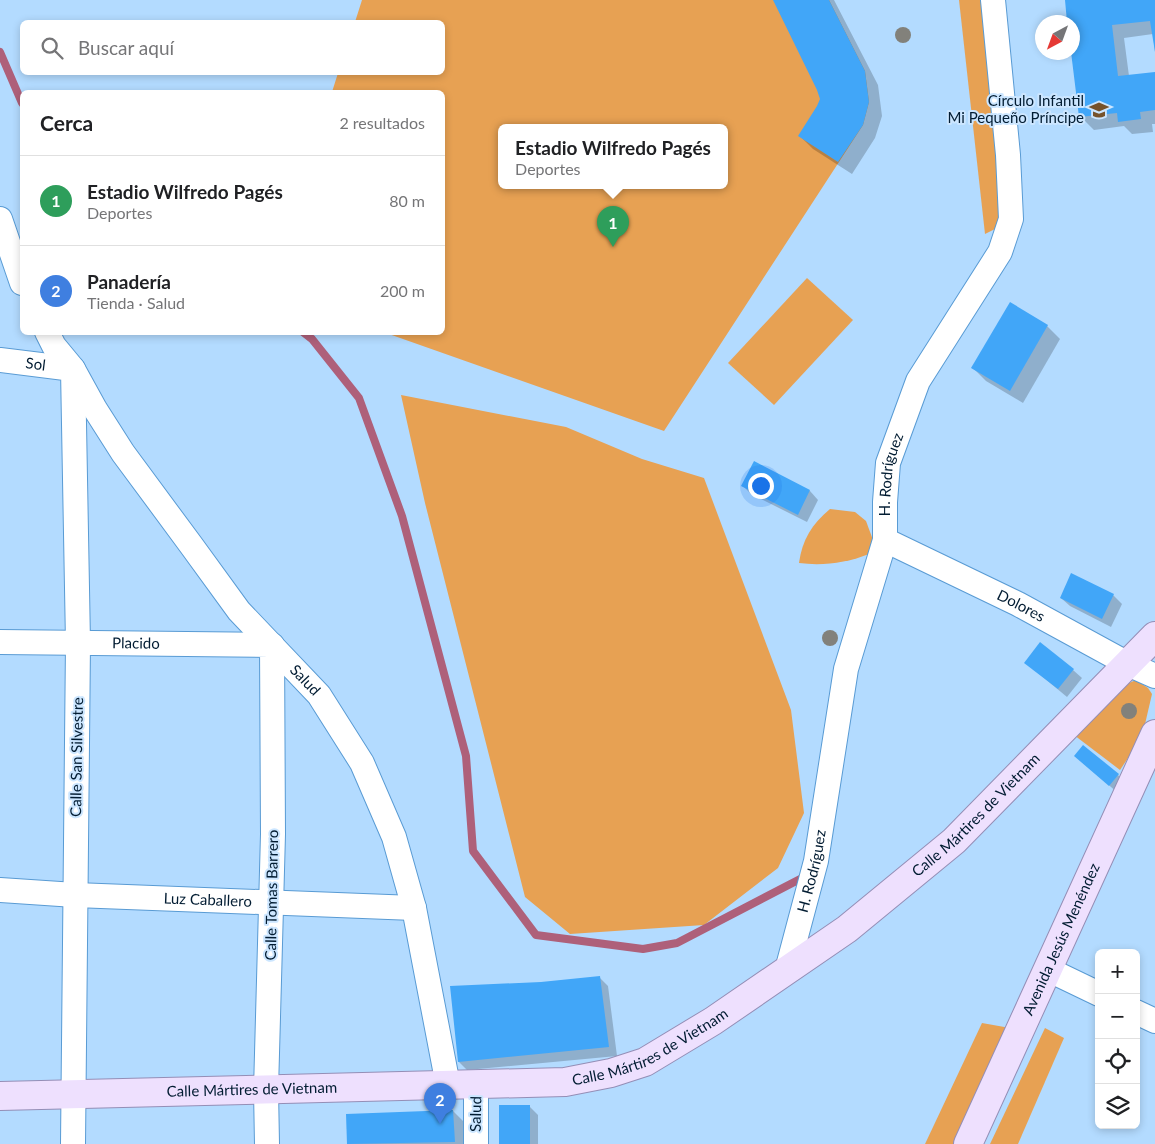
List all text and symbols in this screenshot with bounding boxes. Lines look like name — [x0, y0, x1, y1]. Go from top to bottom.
north arrow — [1035, 15, 1080, 60]
search box — [20, 20, 445, 75]
icon: search — [38, 34, 66, 62]
text: Buscar aquí — [78, 36, 174, 59]
place label: Círculo Infantil Mi Pequeño Príncipe — [947, 91, 1084, 126]
school or university icon: Círculo Infantil Mi Pequeño Príncipe — [1088, 99, 1110, 121]
text: Cerca — [40, 110, 93, 135]
text: 2 resultados — [339, 113, 425, 132]
popup — [498, 124, 728, 189]
text: Estadio Wilfredo Pagés — [515, 136, 711, 159]
text: Deportes — [515, 159, 581, 178]
text: Estadio Wilfredo Pagés — [87, 180, 283, 203]
text: 1 — [51, 191, 61, 210]
text: 80 m — [389, 191, 425, 210]
text: Deportes — [87, 203, 152, 222]
pin: 1 — [597, 206, 629, 247]
text: Panadería — [87, 270, 171, 293]
text: 2 — [51, 281, 61, 300]
text: 200 m — [380, 281, 425, 300]
text: Tienda · Salud — [87, 293, 185, 312]
street label: Sol — [25, 353, 47, 374]
street label: H. Rodríguez — [875, 430, 906, 516]
your location — [748, 473, 774, 499]
street label: Dolores — [994, 585, 1048, 625]
street label: Placido — [112, 633, 160, 652]
street label: Salud — [287, 660, 325, 699]
street label: Calle San Silvestre — [66, 697, 86, 817]
street label: Calle Mártires de Vietnam — [908, 749, 1043, 880]
street label: H. Rodríguez — [793, 828, 829, 914]
street label: Calle Tomas Barrero — [261, 829, 281, 961]
street label: Avenida Jesús Menéndez — [1018, 860, 1103, 1018]
street label: Luz Caballero — [163, 888, 252, 910]
map controls — [1095, 949, 1140, 1129]
button: + — [1095, 949, 1140, 994]
button: − — [1095, 994, 1140, 1039]
street label: Calle Mártires de Vietnam — [571, 1004, 731, 1088]
button: locate — [1095, 1039, 1140, 1084]
street label: Calle Mártires de Vietnam — [166, 1078, 337, 1100]
pin: 2 — [424, 1083, 456, 1124]
button: layers — [1095, 1084, 1140, 1129]
street label: Salud — [466, 1096, 484, 1132]

